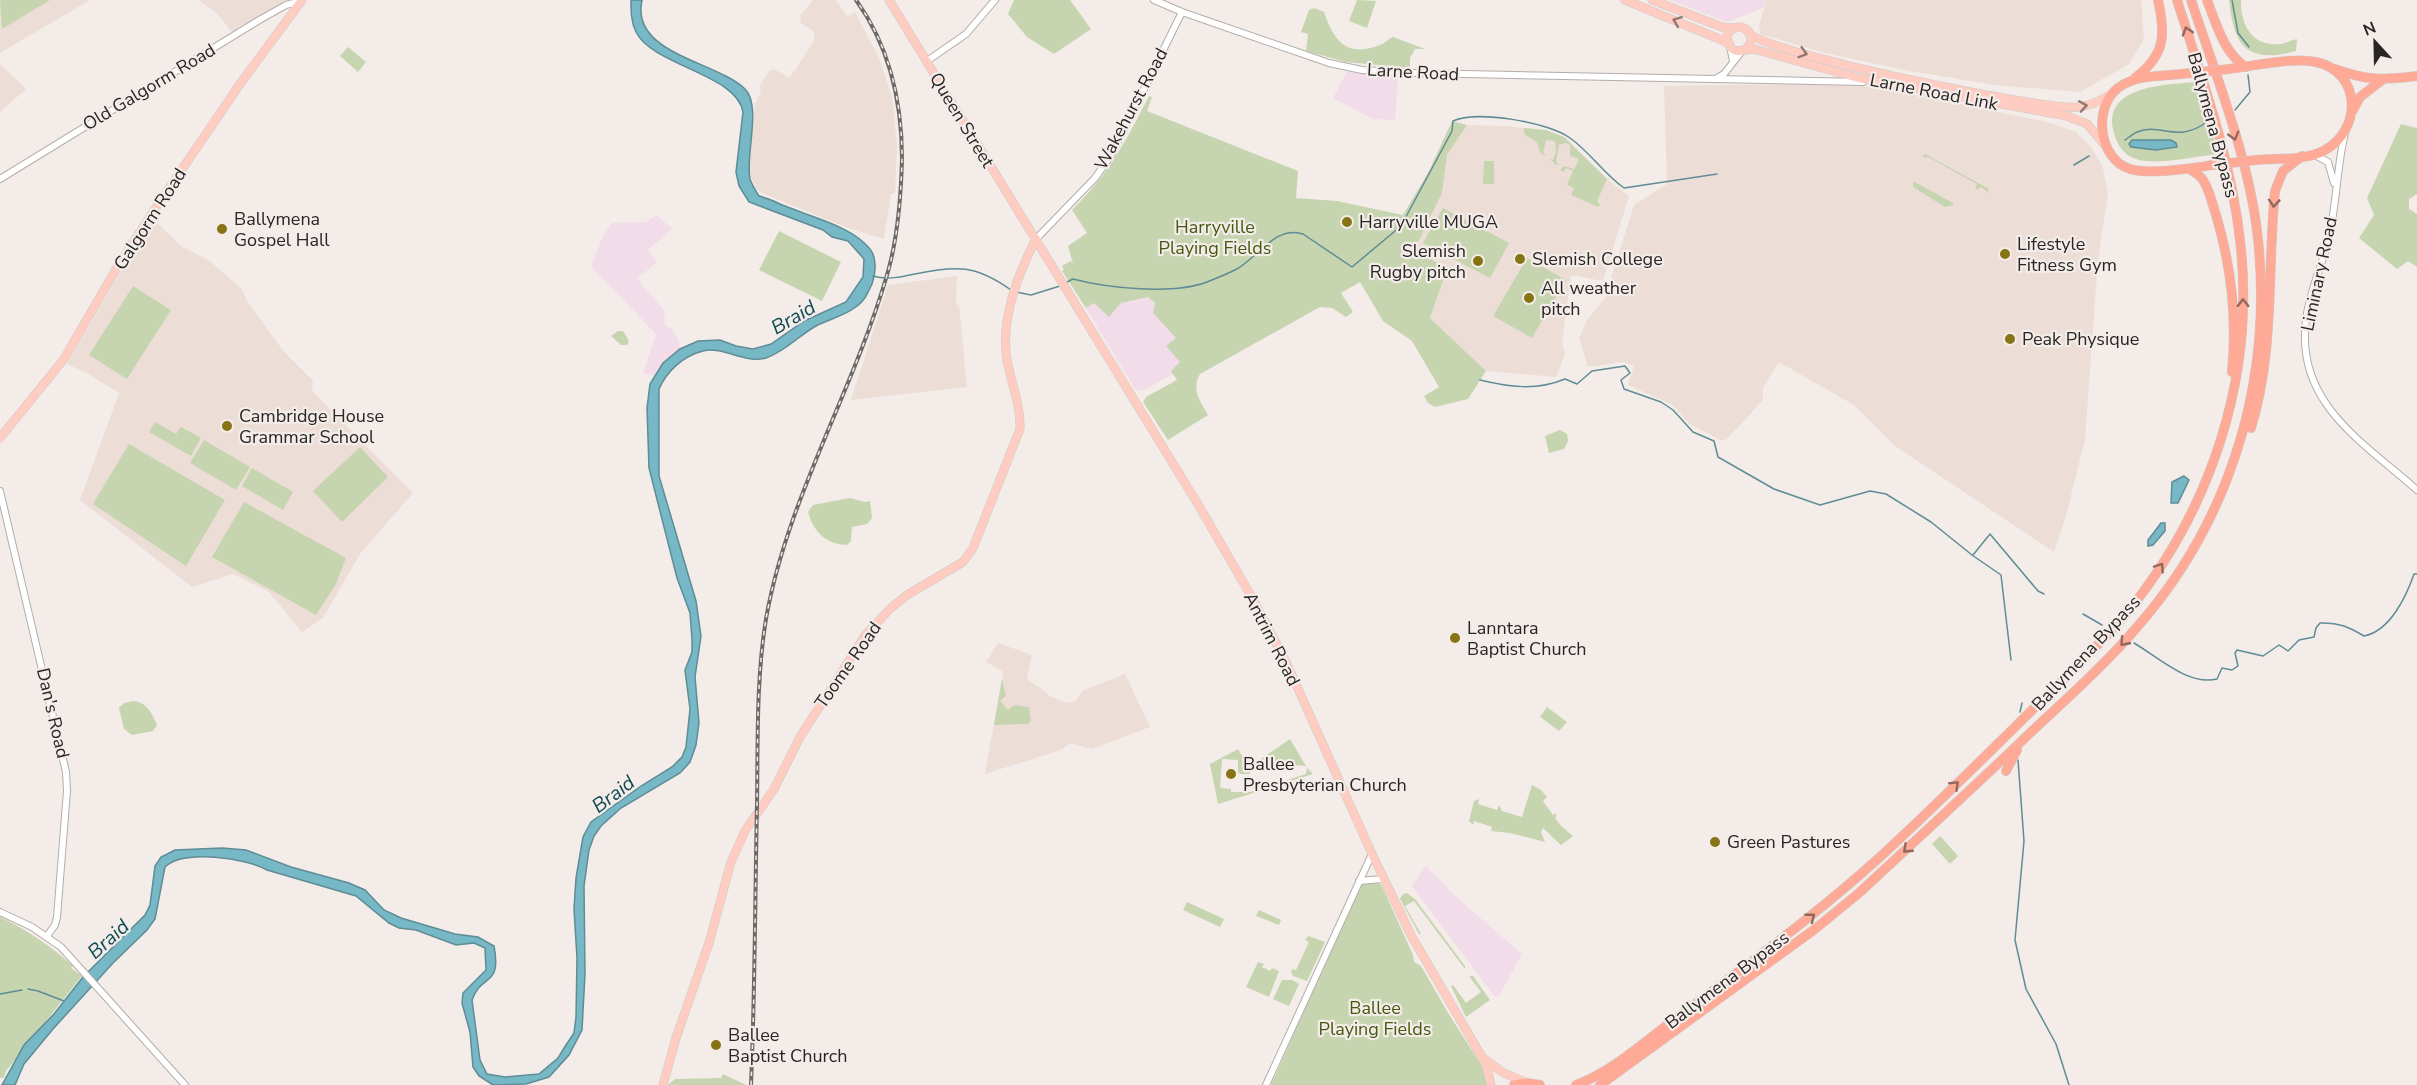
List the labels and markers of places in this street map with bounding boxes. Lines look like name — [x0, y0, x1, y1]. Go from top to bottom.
place label: Ballymena Gospel Hall — [234, 207, 330, 252]
place label: Harryville MUGA — [1359, 210, 1498, 234]
marker: Harryville MUGA — [1340, 215, 1354, 229]
marker: Ballymena Gospel Hall — [215, 222, 229, 236]
place label: Lifestyle Fitness Gym — [2017, 232, 2117, 277]
place label: Slemish Rugby pitch — [1370, 239, 1466, 284]
place label: Slemish College — [1532, 247, 1663, 271]
marker: Lifestyle Fitness Gym — [1998, 247, 2012, 261]
marker: Slemish College — [1513, 252, 1527, 266]
marker: Slemish Rugby pitch — [1471, 254, 1485, 268]
place label: All weather pitch — [1541, 276, 1637, 321]
marker: All weather pitch — [1522, 291, 1536, 305]
place label: Peak Physique — [2022, 327, 2139, 351]
marker: Peak Physique — [2003, 332, 2017, 346]
place label: Cambridge House Grammar School — [239, 404, 384, 449]
marker: Cambridge House Grammar School — [220, 419, 234, 433]
place label: Lanntara Baptist Church — [1467, 616, 1586, 661]
marker: Lanntara Baptist Church — [1448, 631, 1462, 645]
place label: Ballee Presbyterian Church — [1243, 752, 1407, 797]
marker: Ballee Presbyterian Church — [1224, 767, 1238, 781]
place label: Green Pastures — [1727, 830, 1850, 854]
marker: Green Pastures — [1708, 835, 1722, 849]
place label: Ballee Baptist Church — [728, 1023, 847, 1068]
marker: Ballee Baptist Church — [709, 1038, 723, 1052]

